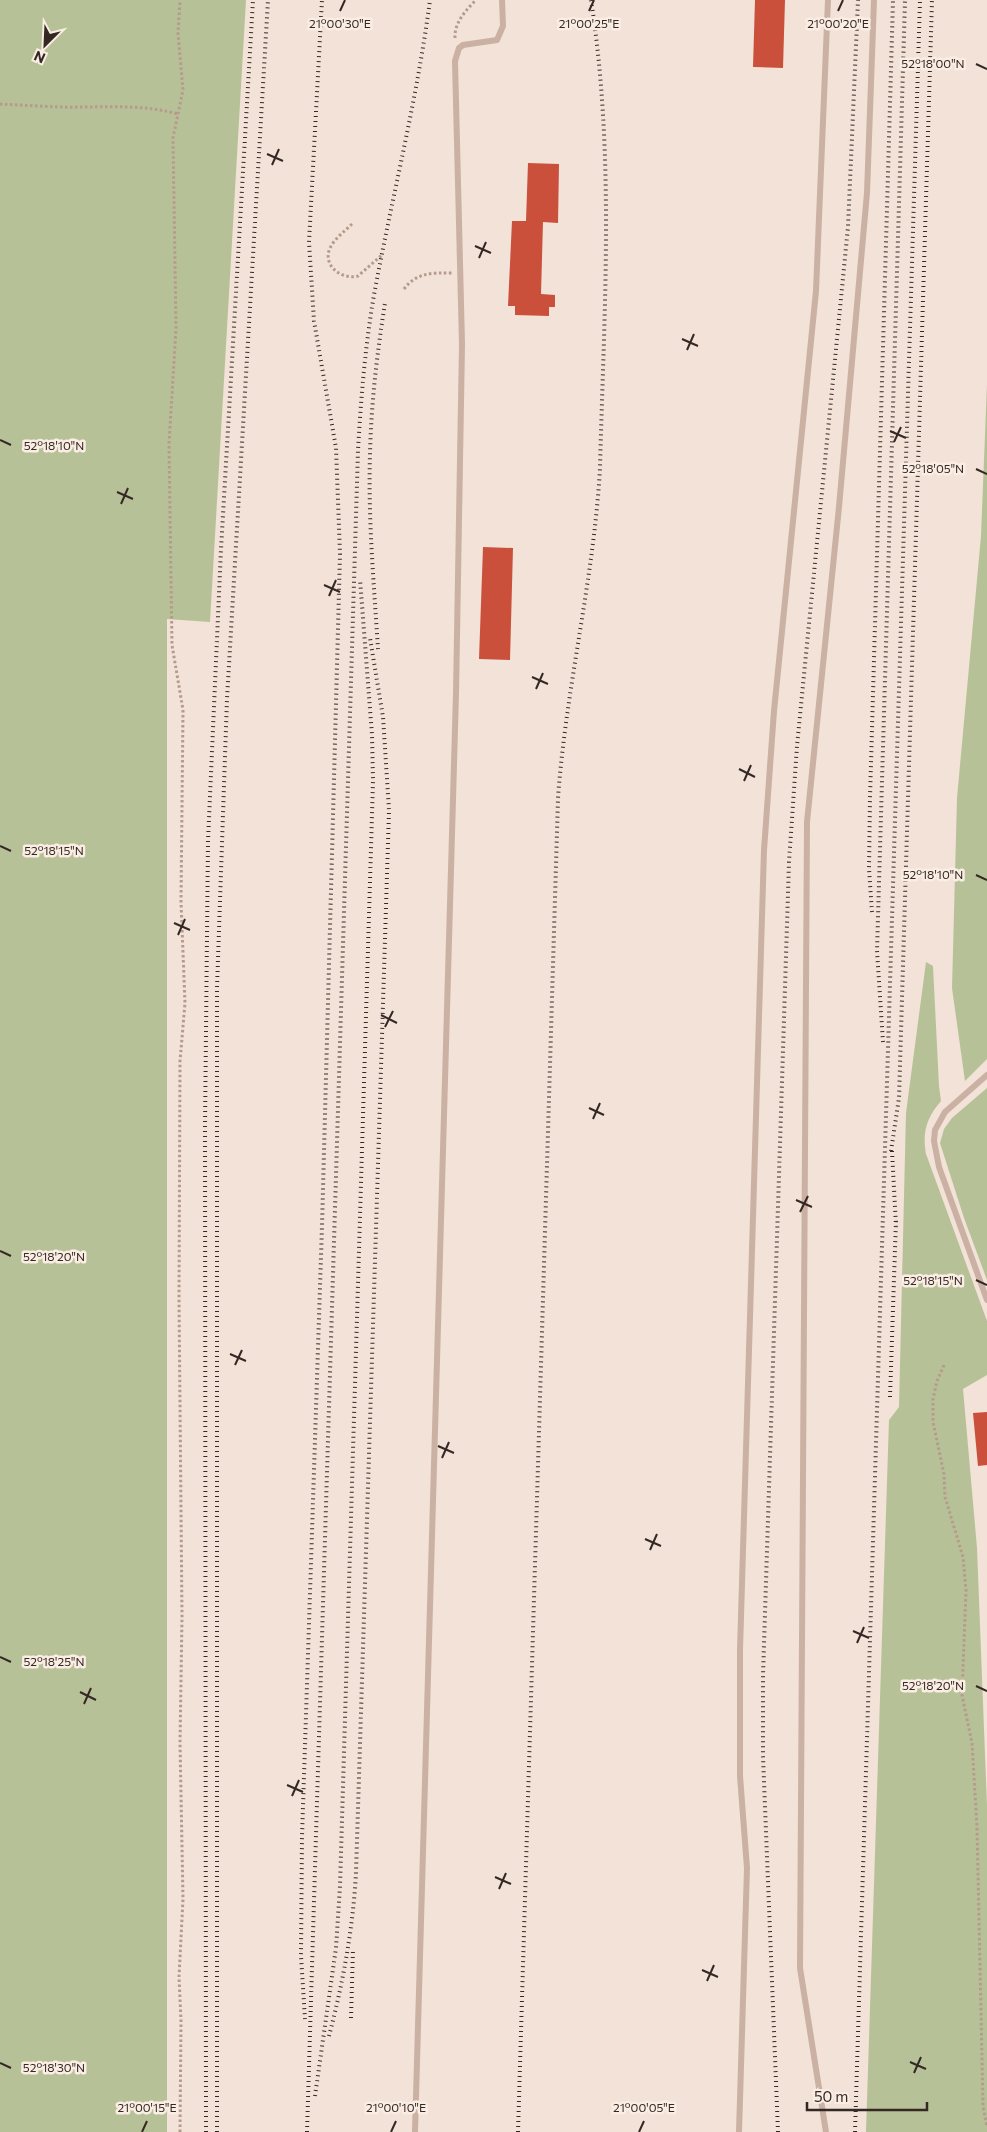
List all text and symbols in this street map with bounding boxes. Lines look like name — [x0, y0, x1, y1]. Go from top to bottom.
text: 21°00'30"E — [309, 16, 371, 30]
text: 21°00'25"E — [559, 16, 619, 30]
text: 21°00'20"E — [807, 16, 869, 30]
north arrow — [20, 20, 70, 70]
text: N — [31, 47, 48, 67]
text: 52°18'00"N — [901, 56, 965, 70]
text: 52°18'10"N — [24, 438, 84, 452]
text: 52°18'05"N — [902, 461, 964, 475]
text: 52°18'15"N — [24, 843, 84, 857]
text: 52°18'10"N — [903, 867, 963, 881]
text: 52°18'20"N — [23, 1249, 85, 1263]
text: 52°18'15"N — [903, 1273, 963, 1287]
text: 52°18'25"N — [23, 1654, 85, 1668]
text: 52°18'20"N — [902, 1678, 964, 1692]
text: 52°18'30"N — [23, 2060, 85, 2074]
scale bar — [807, 2080, 927, 2112]
text: 50 m — [814, 2087, 848, 2105]
text: 21°00'15"E — [117, 2100, 177, 2114]
text: 21°00'10"E — [366, 2100, 426, 2114]
text: 21°00'05"E — [613, 2100, 675, 2114]

